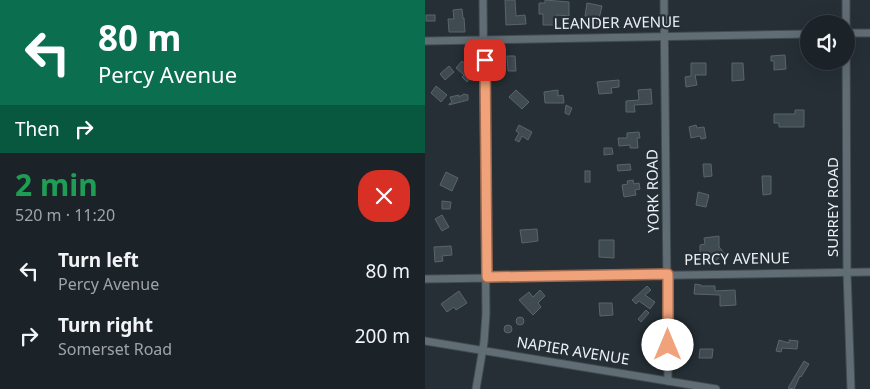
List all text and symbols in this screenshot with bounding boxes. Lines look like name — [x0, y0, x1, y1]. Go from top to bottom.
street label: LEANDER AVENUE — [553, 11, 681, 33]
text: 80 m — [98, 14, 181, 61]
map controls — [800, 15, 855, 70]
button: sound — [800, 15, 855, 70]
icon: left — [15, 20, 80, 85]
pin — [464, 39, 506, 81]
icon: arrive — [471, 46, 499, 74]
text: Percy Avenue — [98, 59, 237, 89]
icon: right — [70, 115, 98, 143]
text: Then — [15, 116, 60, 142]
street label: YORK ROAD — [641, 149, 663, 233]
street label: SURREY ROAD — [822, 157, 842, 257]
text: 2 min — [15, 164, 98, 205]
button: close — [358, 170, 410, 222]
text: 520 m · 11:20 — [15, 204, 115, 226]
text: Turn left — [58, 247, 139, 273]
street label: PERCY AVENUE — [684, 247, 790, 269]
icon: left — [15, 257, 43, 285]
text: 80 m — [366, 258, 410, 284]
text: Percy Avenue — [58, 273, 159, 295]
text: Turn right — [58, 312, 153, 338]
position arrow — [641, 318, 693, 370]
icon: right — [15, 322, 43, 350]
text: 200 m — [355, 323, 410, 349]
street label: NAPIER AVENUE — [515, 331, 631, 369]
text: Somerset Road — [58, 338, 172, 360]

